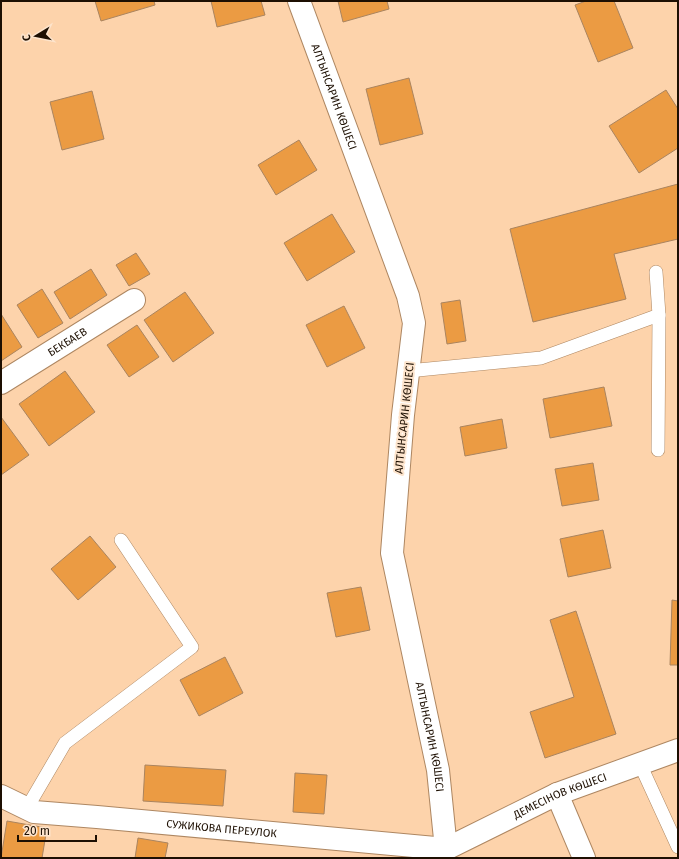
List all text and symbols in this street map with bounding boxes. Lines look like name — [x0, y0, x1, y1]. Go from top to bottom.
north arrow — [16, 16, 56, 56]
text: С — [20, 33, 34, 42]
street label: АЛТЫНСАРИН КӨШЕСІ — [308, 42, 359, 152]
street label: БЕКБАЕВ — [45, 325, 90, 359]
street label: АЛТЫНСАРИН КӨШЕСІ — [392, 362, 417, 474]
street label: АЛТЫНСАРИН КӨШЕСІ — [412, 681, 446, 792]
street label: ДЕМЕСІНОВ КӨШЕСІ — [510, 770, 609, 822]
scale bar — [18, 817, 96, 843]
street label: СУЖИКОВА ПЕРЕУЛОК — [166, 817, 278, 841]
text: 20 m — [24, 824, 50, 838]

